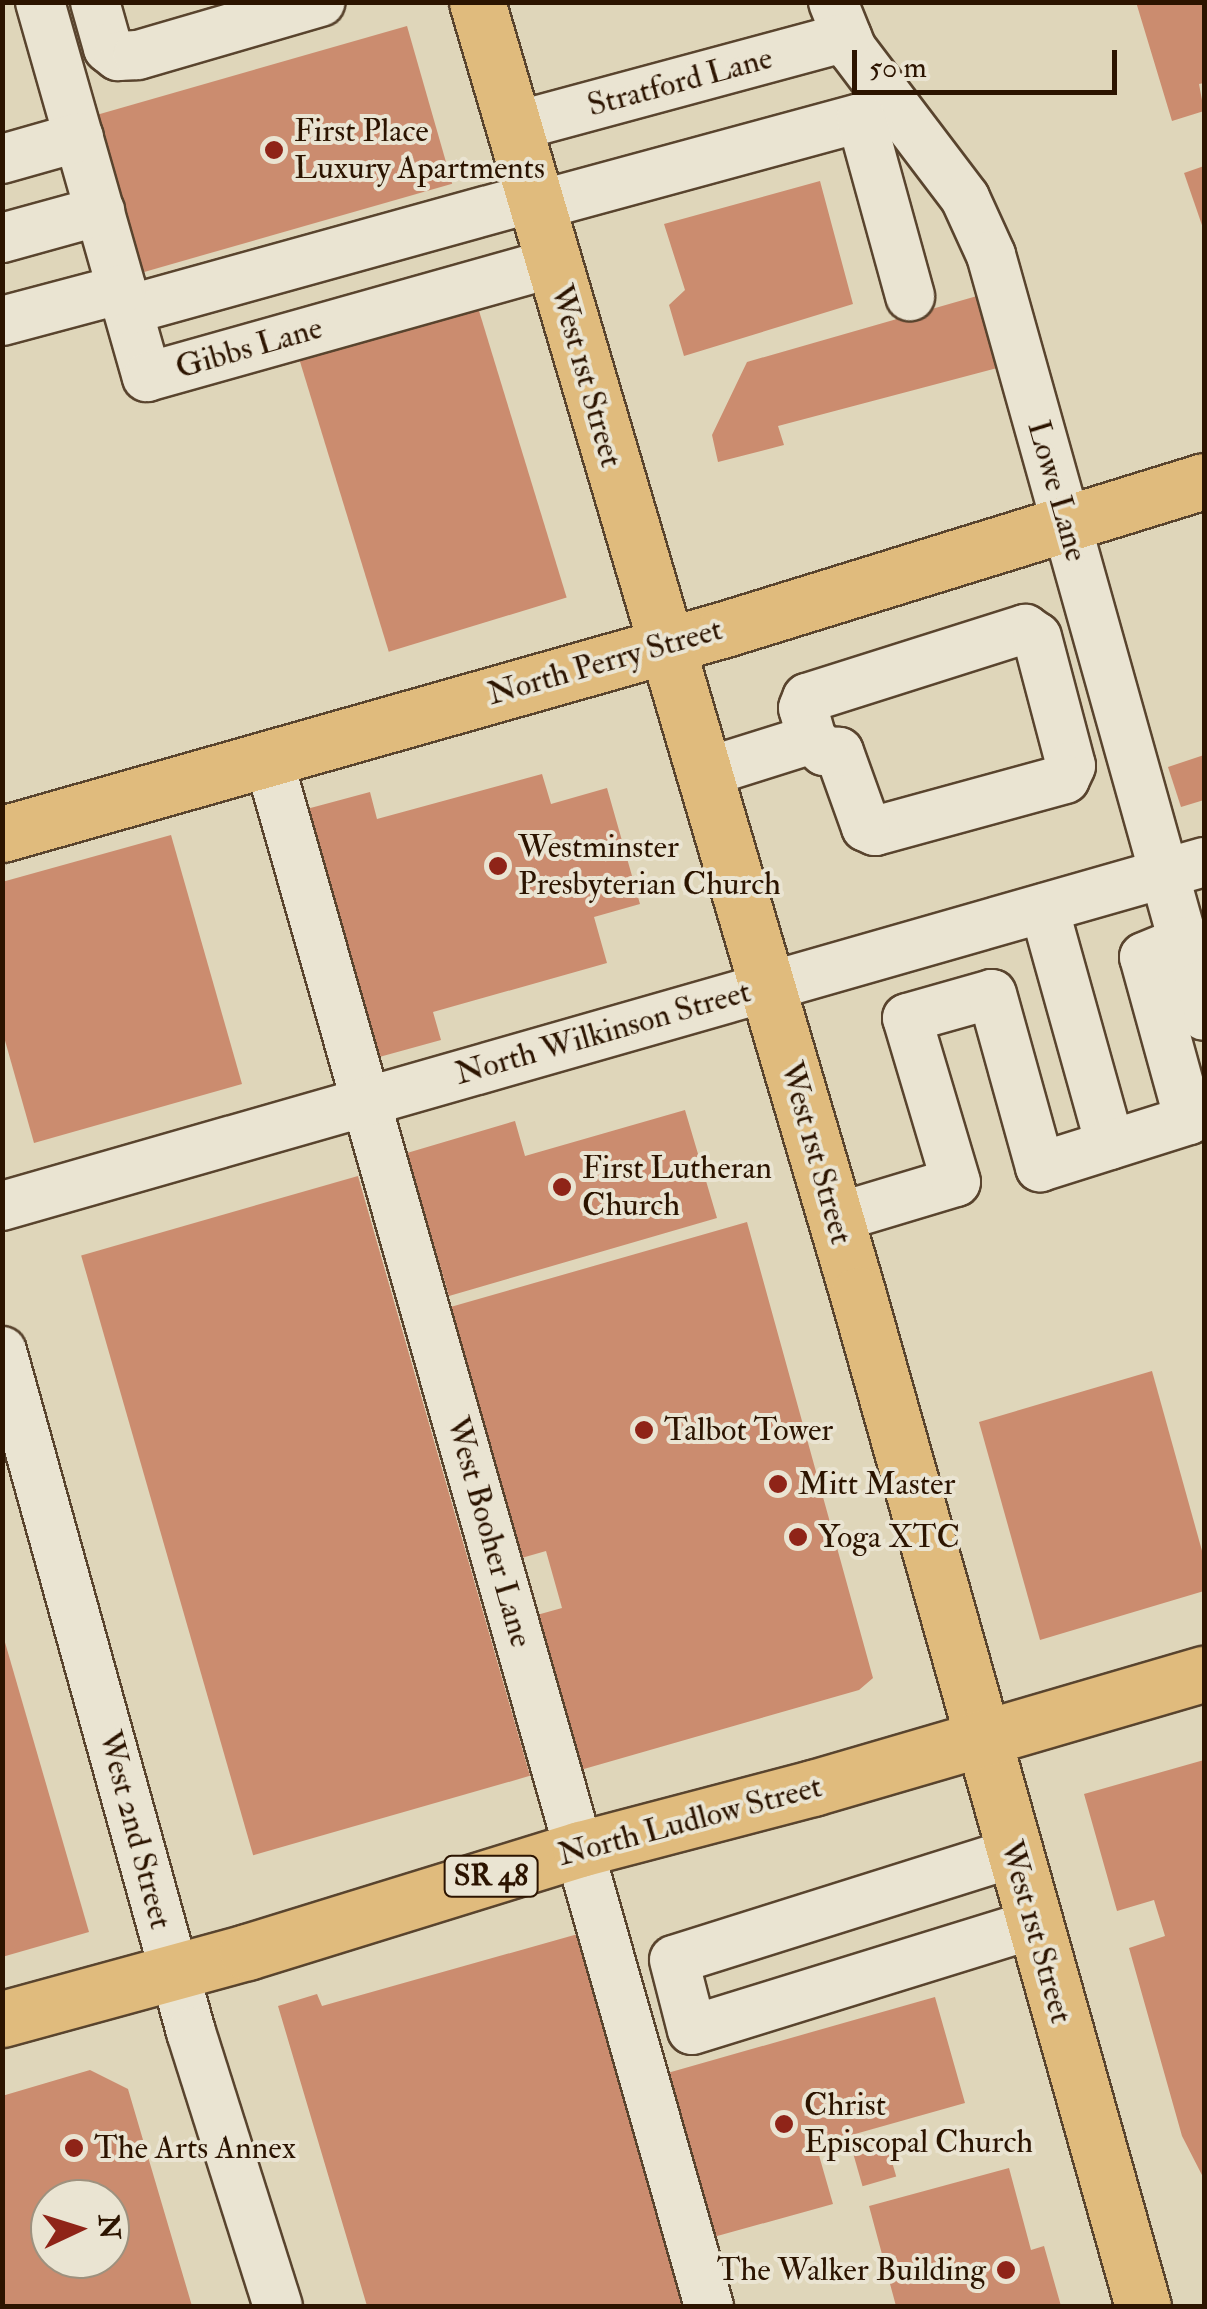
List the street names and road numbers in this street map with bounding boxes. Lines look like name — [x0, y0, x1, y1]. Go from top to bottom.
street label: Stratford Lane — [583, 39, 777, 125]
street label: West 1st Street — [542, 280, 630, 472]
street label: Gibbs Lane — [171, 309, 327, 387]
street label: Lowe Lane — [1019, 416, 1095, 566]
street label: North Perry Street — [483, 610, 727, 714]
street label: North Wilkinson Street — [451, 972, 755, 1094]
street label: West 1st Street — [772, 1057, 860, 1249]
street label: West Booher Lane — [438, 1412, 540, 1652]
street label: West 2nd Street — [90, 1727, 180, 1933]
street label: North Ludlow Street — [554, 1767, 826, 1875]
street label: West 1st Street — [992, 1836, 1080, 2028]
road number: SR 48 — [444, 1851, 538, 1901]

